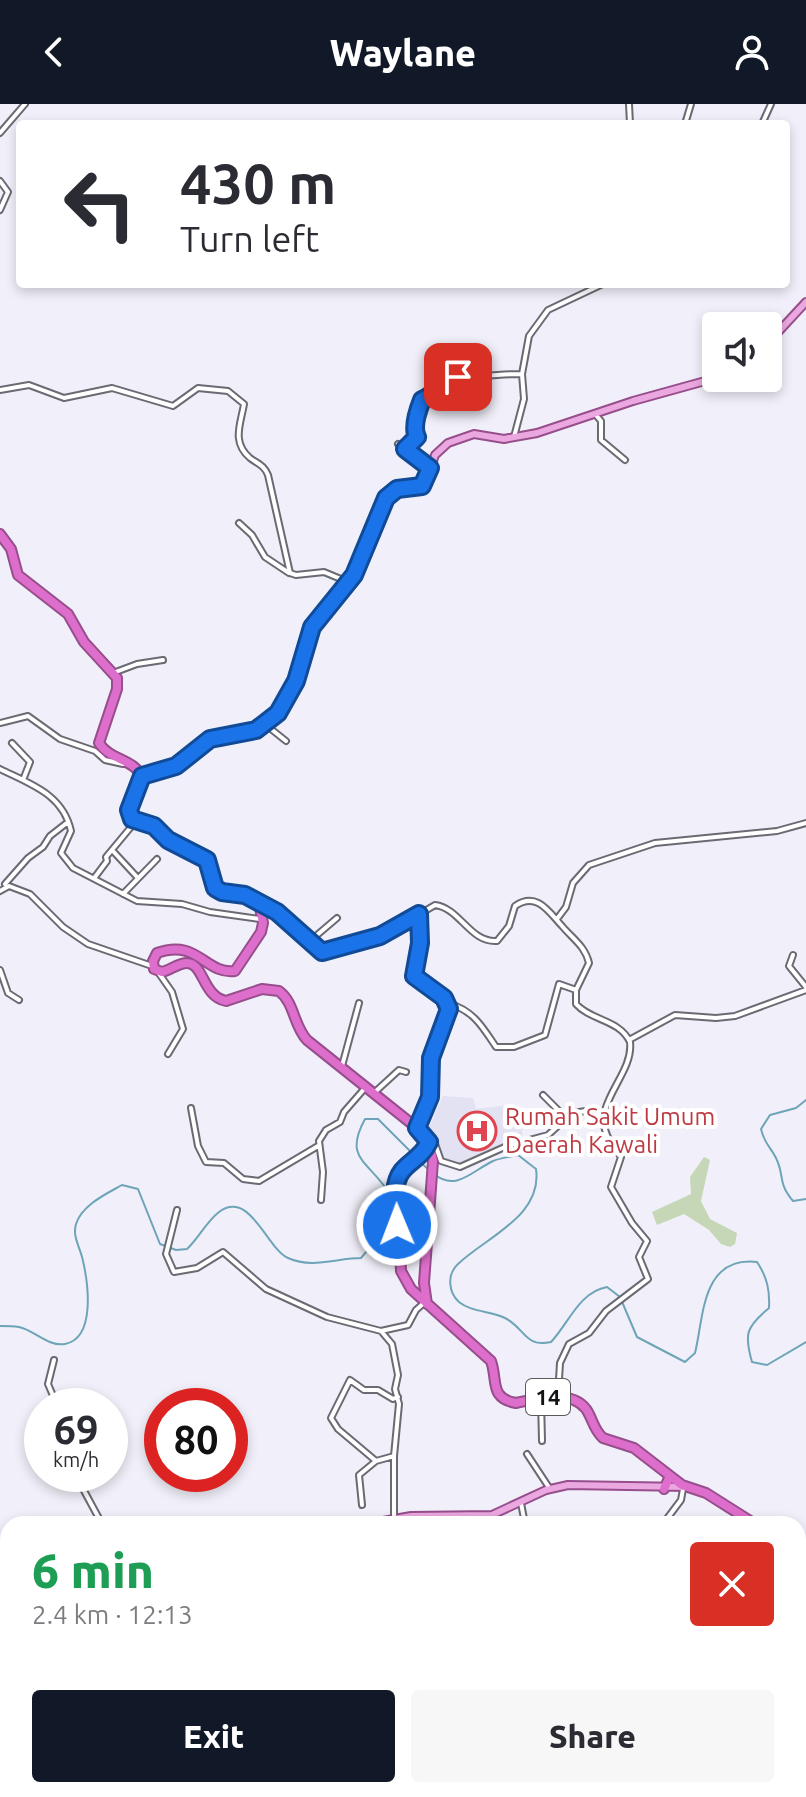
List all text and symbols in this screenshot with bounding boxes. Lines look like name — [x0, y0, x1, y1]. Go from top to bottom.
icon: back — [32, 30, 76, 74]
icon: person — [730, 30, 774, 74]
text: Waylane — [330, 32, 476, 73]
icon: left — [48, 152, 152, 256]
text: 430 m — [180, 152, 336, 215]
text: Turn left — [180, 218, 319, 259]
map controls — [702, 312, 782, 392]
button: sound — [702, 312, 782, 392]
pin — [424, 343, 492, 411]
icon: arrive — [436, 355, 480, 399]
place label: Rumah Sakit Umum Daerah Kawali — [505, 1103, 715, 1158]
hospital icon: Rumah Sakit Umum Daerah Kawali — [456, 1110, 498, 1152]
position arrow — [355, 1183, 439, 1267]
road number: 14 — [526, 1379, 570, 1415]
speed limit sign: 80 — [144, 1388, 248, 1492]
text: 69 — [53, 1407, 99, 1452]
text: km/h — [53, 1448, 99, 1471]
button: close — [690, 1542, 774, 1626]
text: 6 min — [32, 1543, 154, 1597]
text: 2.4 km · 12:13 — [32, 1600, 193, 1629]
button: Exit — [32, 1690, 395, 1782]
button: Share — [411, 1690, 774, 1782]

